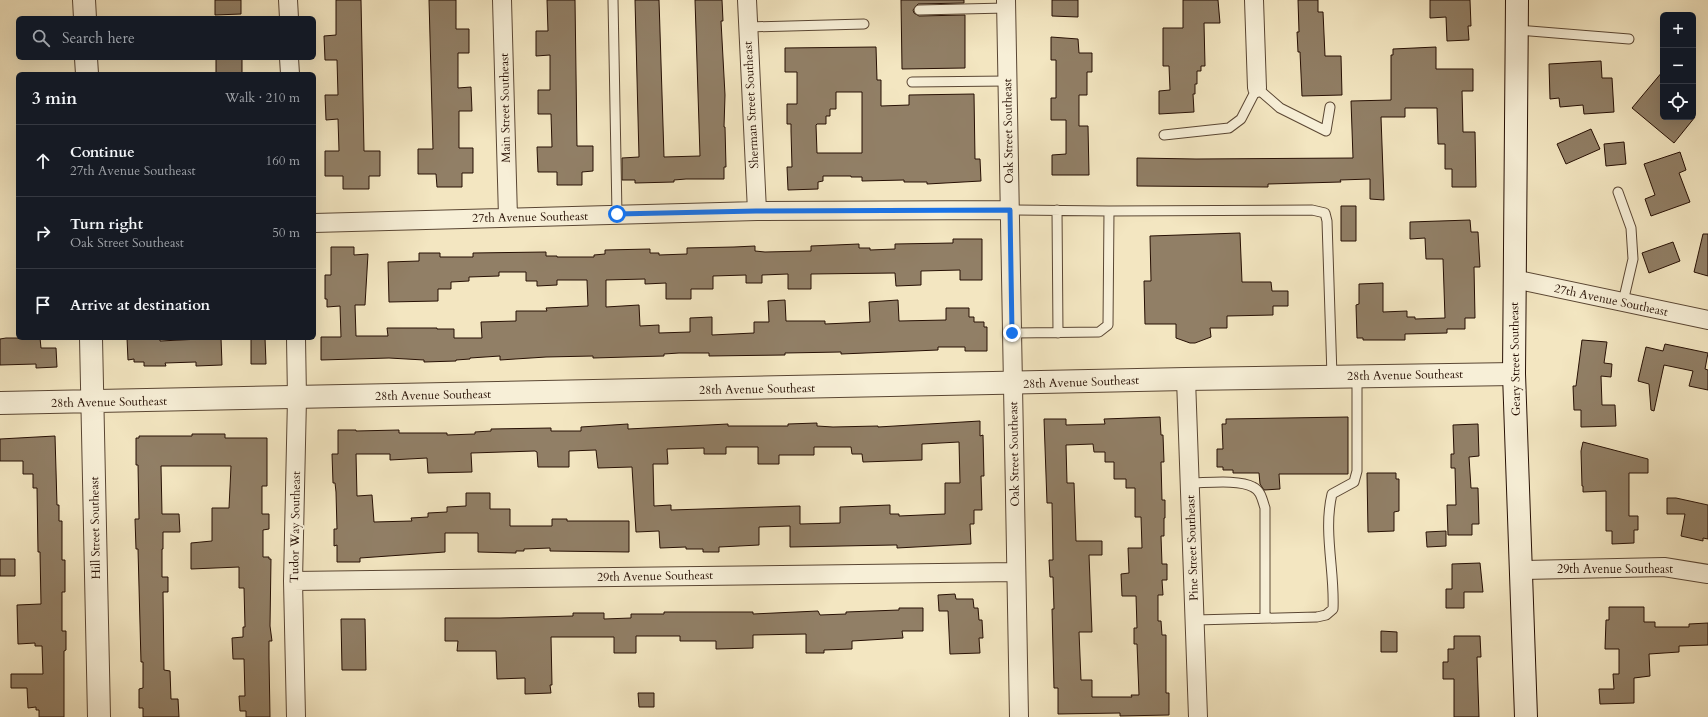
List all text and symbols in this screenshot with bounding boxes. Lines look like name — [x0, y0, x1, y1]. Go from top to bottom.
map controls — [1660, 12, 1696, 120]
button: + — [1660, 12, 1696, 48]
search box — [16, 16, 316, 60]
icon: search — [30, 27, 52, 49]
text: Search here — [62, 28, 135, 48]
street label: Sherman Street Southeast — [740, 41, 762, 169]
button: − — [1660, 48, 1696, 84]
street label: Main Street Southeast — [496, 53, 514, 163]
street label: Oak Street Southeast — [999, 78, 1017, 184]
button: locate — [1660, 84, 1696, 120]
text: 3 min — [32, 87, 77, 110]
text: Walk · 210 m — [225, 89, 300, 107]
text: Continue — [70, 142, 135, 162]
icon: ahead — [32, 150, 54, 172]
text: 160 m — [266, 152, 300, 170]
text: 27th Avenue Southeast — [70, 162, 196, 180]
route start — [608, 205, 626, 223]
street label: 27th Avenue Southeast — [472, 208, 588, 226]
text: Turn right — [70, 214, 143, 234]
icon: right — [32, 222, 54, 244]
text: 50 m — [272, 224, 300, 242]
text: Oak Street Southeast — [70, 234, 184, 252]
street label: 27th Avenue Southeast — [1553, 280, 1670, 320]
icon: arrive — [32, 294, 54, 316]
text: Arrive at destination — [70, 295, 210, 315]
street label: Geary Street Southeast — [1506, 302, 1524, 416]
route end — [1003, 324, 1021, 342]
street label: 28th Avenue Southeast — [1347, 366, 1463, 384]
street label: 28th Avenue Southeast — [1023, 372, 1139, 392]
street label: 28th Avenue Southeast — [699, 380, 815, 398]
street label: 28th Avenue Southeast — [375, 386, 491, 404]
street label: 28th Avenue Southeast — [51, 393, 167, 411]
street label: Oak Street Southeast — [1005, 401, 1023, 507]
street label: Tudor Way Southeast — [286, 471, 304, 583]
street label: Hill Street Southeast — [86, 476, 104, 579]
street label: Pine Street Southeast — [1182, 495, 1202, 601]
street label: 29th Avenue Southeast — [1557, 561, 1673, 577]
street label: 29th Avenue Southeast — [597, 567, 713, 585]

